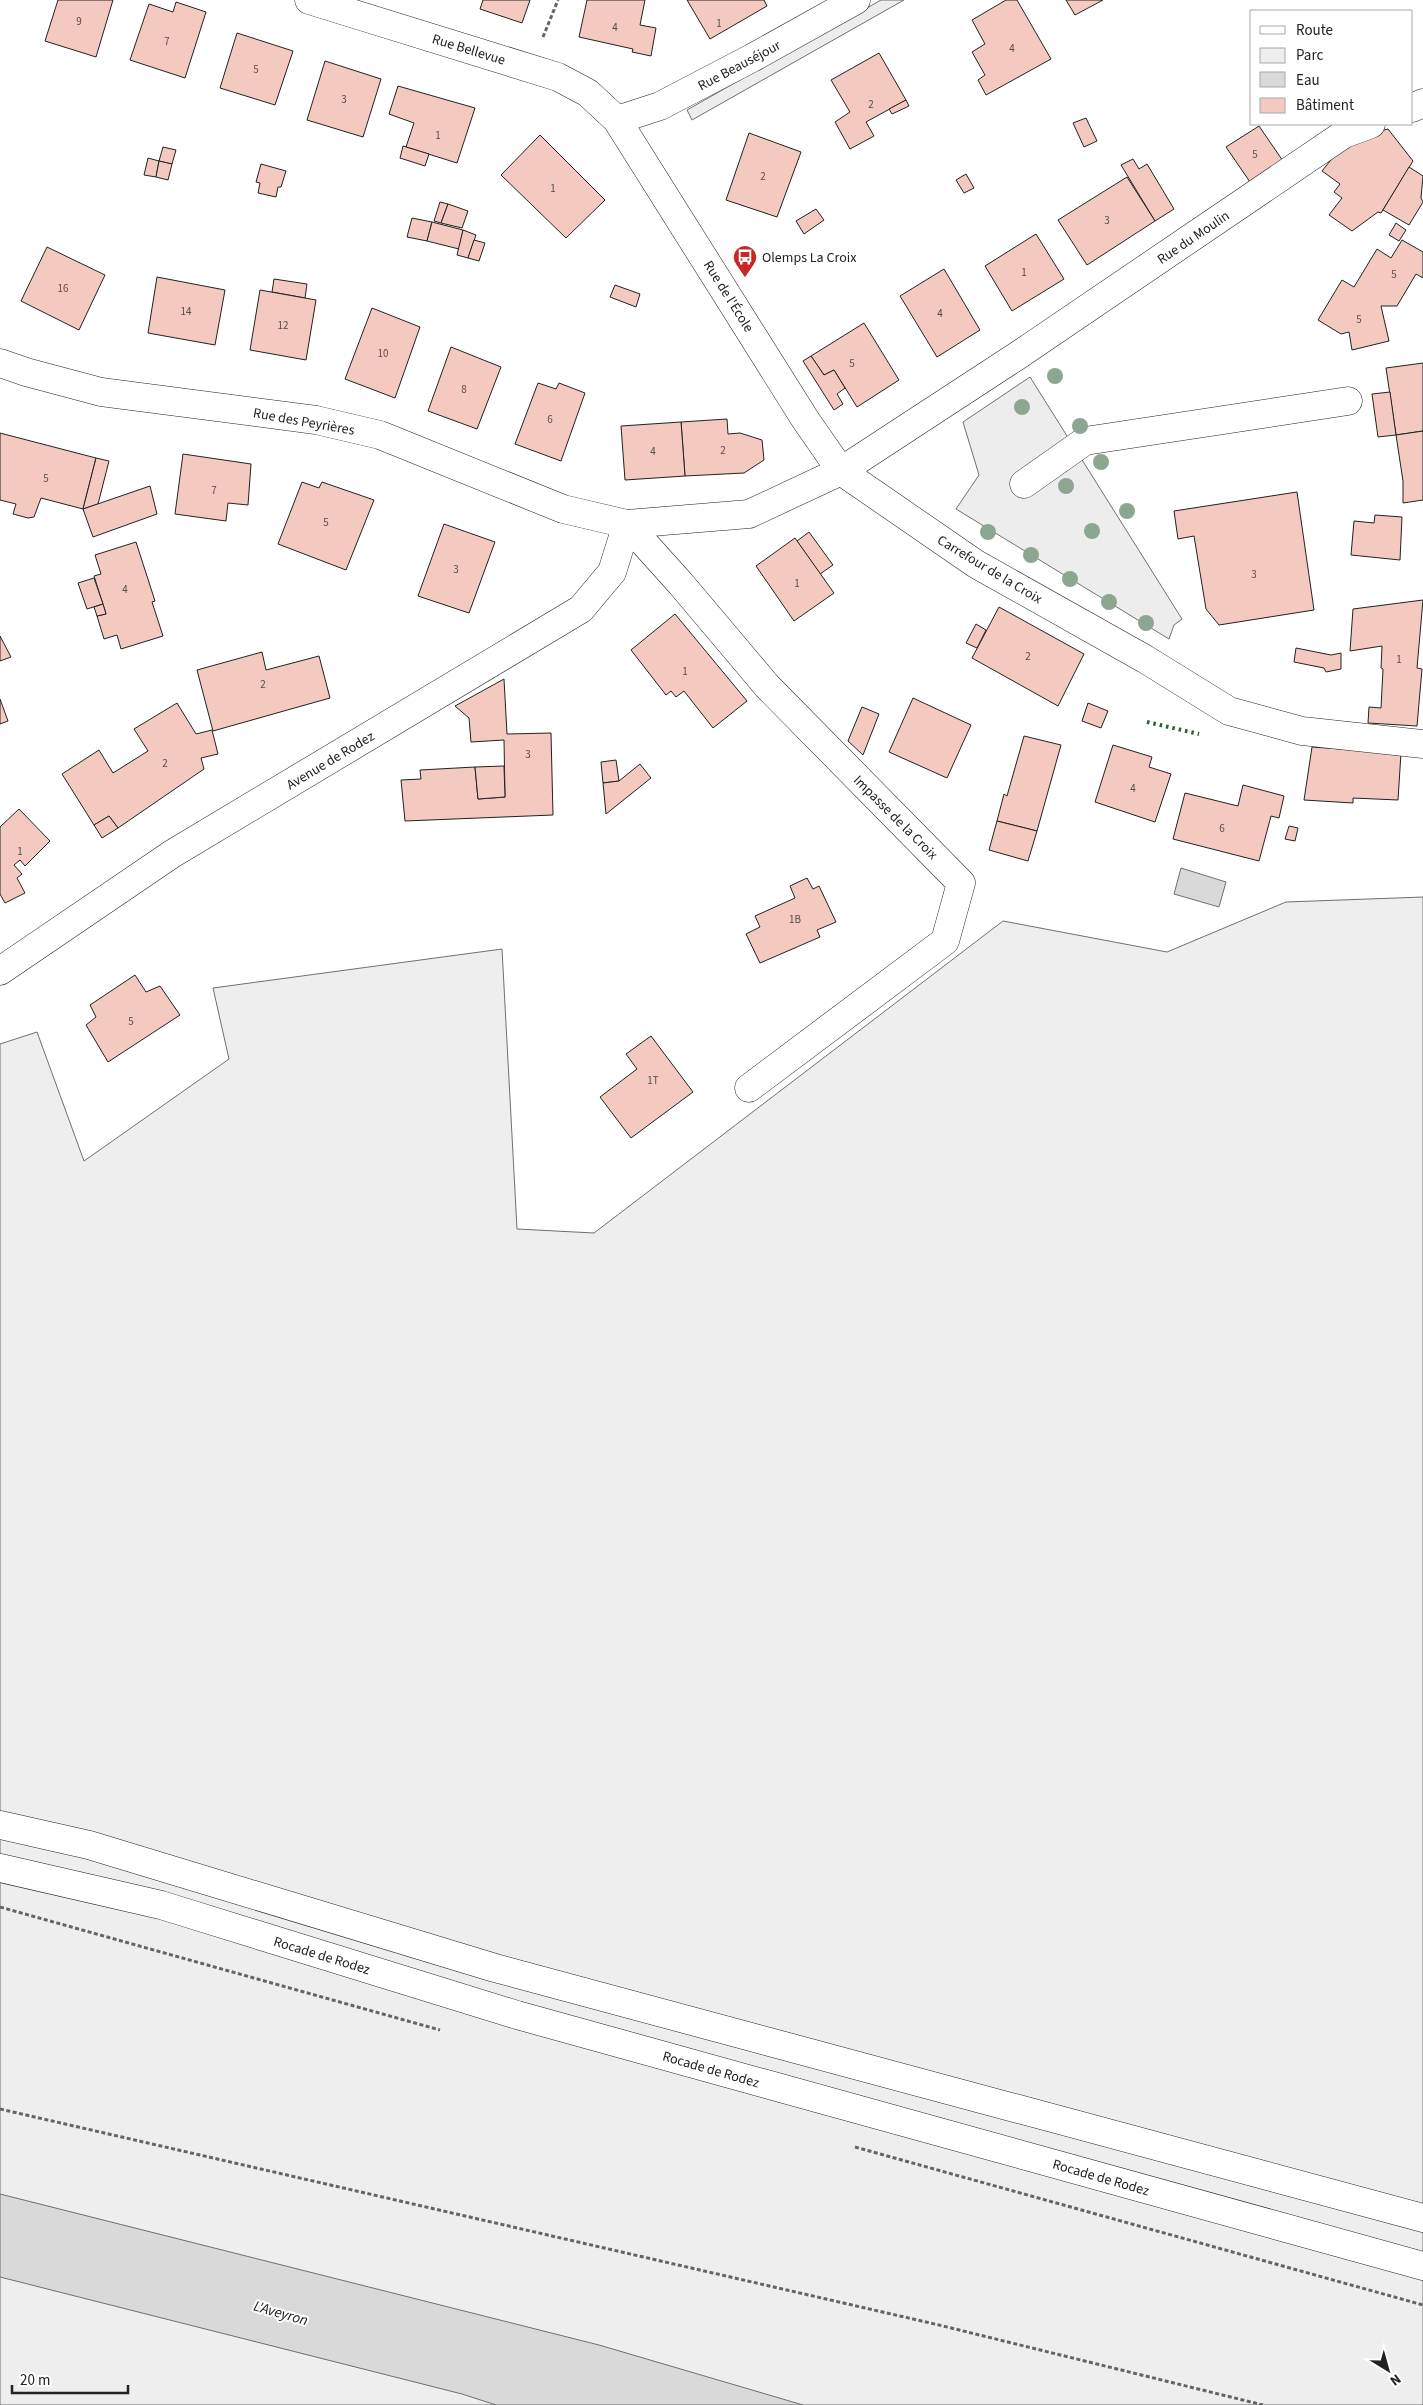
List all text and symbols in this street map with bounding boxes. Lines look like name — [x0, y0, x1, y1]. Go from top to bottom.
legend — [1250, 10, 1413, 125]
house number: 9 — [76, 14, 82, 29]
house number: 1 — [716, 16, 722, 31]
house number: 4 — [612, 20, 618, 35]
text: Route — [1296, 20, 1333, 41]
street label: Rue Bellevue — [430, 29, 508, 71]
house number: 7 — [164, 34, 170, 49]
street label: Rue Beauséjour — [694, 36, 785, 96]
house number: 4 — [1009, 41, 1015, 56]
text: Parc — [1296, 45, 1323, 66]
house number: 5 — [253, 62, 259, 77]
text: Eau — [1296, 70, 1320, 91]
house number: 3 — [341, 92, 347, 107]
text: Bâtiment — [1296, 95, 1354, 116]
house number: 2 — [868, 97, 874, 112]
house number: 1 — [435, 128, 441, 143]
house number: 5 — [1252, 147, 1258, 162]
house number: 2 — [760, 169, 766, 184]
house number: 1 — [550, 181, 556, 196]
street label: Rue du Moulin — [1153, 206, 1234, 269]
house number: 3 — [1104, 213, 1110, 228]
bus stop icon: Olemps La Croix — [732, 244, 758, 278]
place label: Olemps La Croix — [762, 248, 857, 268]
street label: Rue de l'École — [698, 257, 758, 336]
house number: 1 — [1021, 265, 1027, 280]
house number: 5 — [1391, 267, 1397, 282]
house number: 16 — [58, 281, 69, 296]
house number: 14 — [181, 304, 192, 319]
house number: 4 — [937, 306, 943, 321]
house number: 5 — [1356, 312, 1362, 327]
house number: 12 — [278, 318, 288, 333]
house number: 10 — [378, 346, 388, 361]
house number: 5 — [849, 356, 855, 371]
house number: 8 — [461, 382, 467, 397]
street label: Rue des Peyrières — [252, 403, 356, 441]
house number: 6 — [547, 412, 553, 427]
house number: 2 — [720, 443, 726, 458]
house number: 4 — [650, 444, 656, 459]
house number: 5 — [43, 471, 49, 486]
house number: 7 — [211, 483, 217, 498]
house number: 5 — [323, 515, 329, 530]
street label: Carrefour de la Croix — [933, 531, 1046, 610]
house number: 3 — [453, 562, 459, 577]
house number: 3 — [1251, 567, 1257, 582]
house number: 1 — [794, 576, 800, 591]
house number: 4 — [122, 582, 128, 597]
house number: 2 — [1025, 649, 1031, 664]
house number: 1 — [1396, 652, 1402, 667]
house number: 1 — [682, 664, 688, 679]
house number: 2 — [260, 677, 266, 692]
street label: Avenue de Rodez — [283, 727, 378, 795]
house number: 3 — [525, 747, 531, 762]
house number: 2 — [162, 756, 168, 771]
street label: Impasse de la Croix — [849, 771, 943, 865]
house number: 4 — [1130, 781, 1136, 796]
house number: 6 — [1219, 821, 1225, 836]
house number: 1 — [17, 844, 23, 859]
house number: 1B — [789, 912, 801, 927]
house number: 5 — [128, 1014, 134, 1029]
house number: 1T — [647, 1073, 659, 1088]
street label: Rocade de Rodez — [271, 1932, 372, 1980]
street label: Rocade de Rodez — [660, 2047, 762, 2093]
street label: Rocade de Rodez — [1050, 2155, 1152, 2201]
water label: L'Aveyron — [251, 2296, 311, 2331]
north arrow — [1363, 2345, 1413, 2395]
scale bar — [12, 2362, 129, 2394]
text: N — [1385, 2369, 1405, 2390]
text: 20 m — [20, 2370, 50, 2391]

